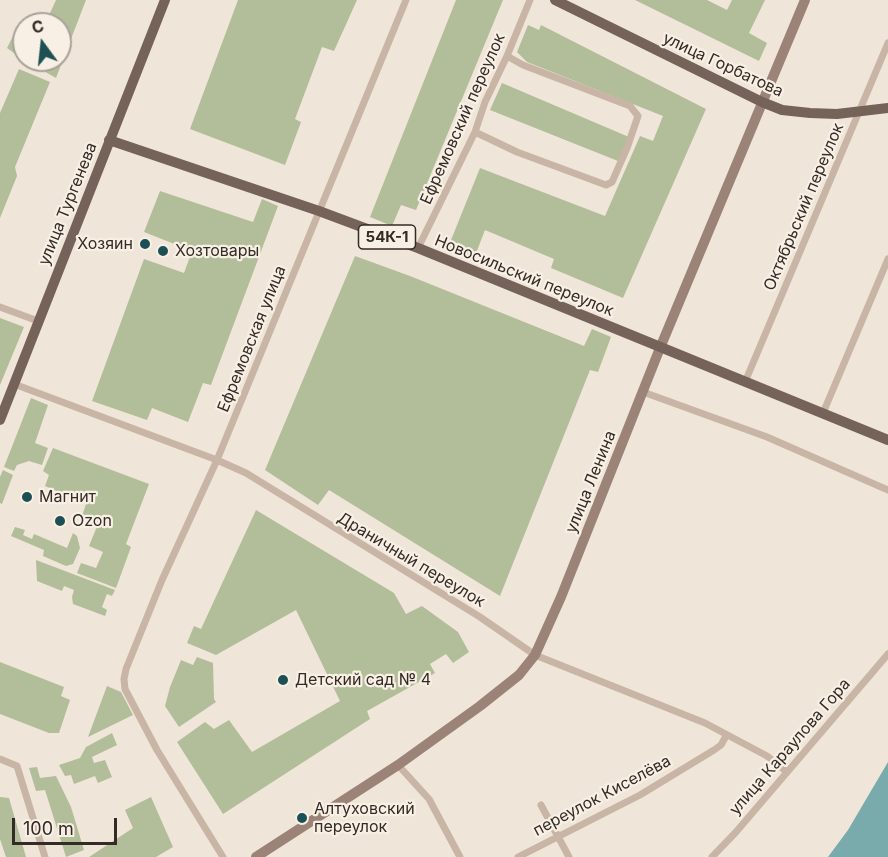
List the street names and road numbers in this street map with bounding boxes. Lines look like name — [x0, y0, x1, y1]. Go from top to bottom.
street label: улица Горбатова — [660, 29, 786, 101]
street label: Ефремовский переулок — [417, 30, 509, 208]
street label: Октябрьский переулок — [760, 120, 848, 294]
street label: улица Тургенева — [35, 140, 101, 268]
road number: 54К-1 — [358, 225, 416, 249]
street label: Новосильский переулок — [432, 231, 616, 321]
street label: Ефремовская улица — [214, 263, 290, 415]
street label: улица Ленина — [562, 428, 620, 536]
street label: Драничный переулок — [334, 508, 488, 612]
street label: улица Караулова Гора — [726, 675, 854, 819]
street label: переулок Киселёва — [530, 752, 674, 840]

